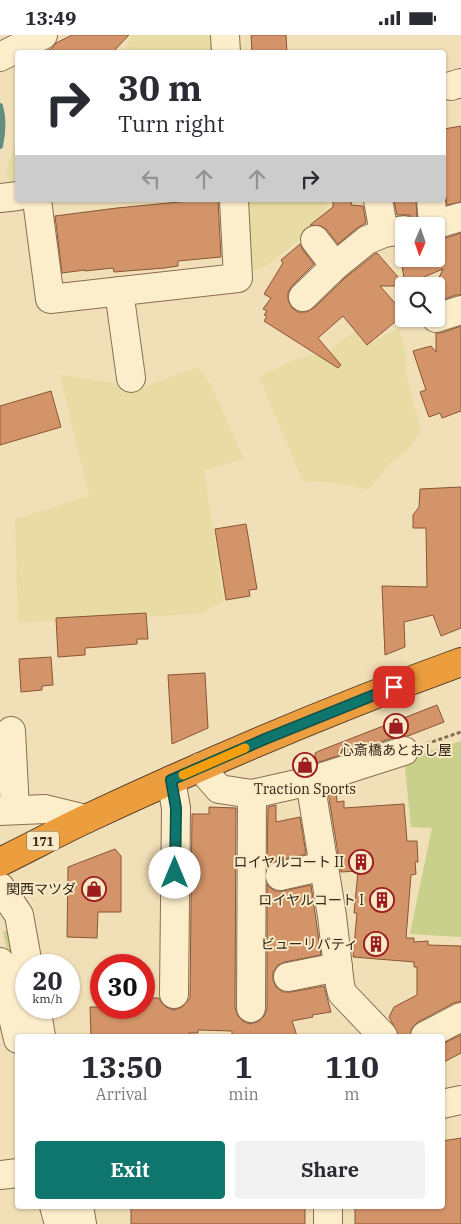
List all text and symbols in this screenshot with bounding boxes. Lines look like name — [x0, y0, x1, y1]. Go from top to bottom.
text: 13:49 — [25, 6, 76, 30]
text: 30 m — [118, 65, 202, 111]
icon: right — [35, 70, 100, 135]
text: Turn right — [118, 109, 225, 138]
icon: left — [137, 165, 165, 193]
icon: ahead — [190, 165, 218, 193]
icon: ahead — [243, 165, 271, 193]
icon: right — [296, 165, 324, 193]
north arrow — [395, 217, 445, 267]
map controls — [395, 217, 445, 327]
button: search — [395, 277, 445, 327]
pin — [373, 666, 415, 708]
icon: arrive — [380, 673, 408, 701]
shop icon: 心斎橋あとおし屋 — [383, 713, 409, 739]
place label: 心斎橋あとおし屋 — [340, 741, 452, 759]
shop icon: Traction Sports — [292, 752, 318, 778]
place label: Traction Sports — [254, 780, 356, 798]
road number: 171 — [27, 831, 59, 851]
position arrow — [148, 846, 200, 898]
building icon: ロイヤルコート II — [348, 849, 374, 875]
place label: ロイヤルコート II — [234, 853, 344, 871]
shop icon: 関西マツダ — [81, 876, 107, 902]
place label: 関西マツダ — [6, 880, 76, 898]
building icon: ロイヤルコート I — [369, 887, 395, 913]
place label: ロイヤルコート I — [259, 891, 364, 909]
building icon: ビューリバティ — [363, 931, 389, 957]
place label: ビューリバティ — [261, 935, 358, 953]
speed limit sign: 30 — [90, 954, 155, 1019]
text: 20 — [32, 964, 63, 997]
text: km/h — [32, 991, 63, 1006]
text: 13:50 — [81, 1047, 162, 1086]
text: 1 — [235, 1047, 253, 1086]
text: 110 — [325, 1047, 379, 1086]
text: Arrival — [96, 1084, 148, 1104]
text: min — [228, 1084, 259, 1104]
text: m — [344, 1084, 360, 1104]
button: Exit — [35, 1141, 225, 1199]
button: Share — [235, 1141, 425, 1199]

